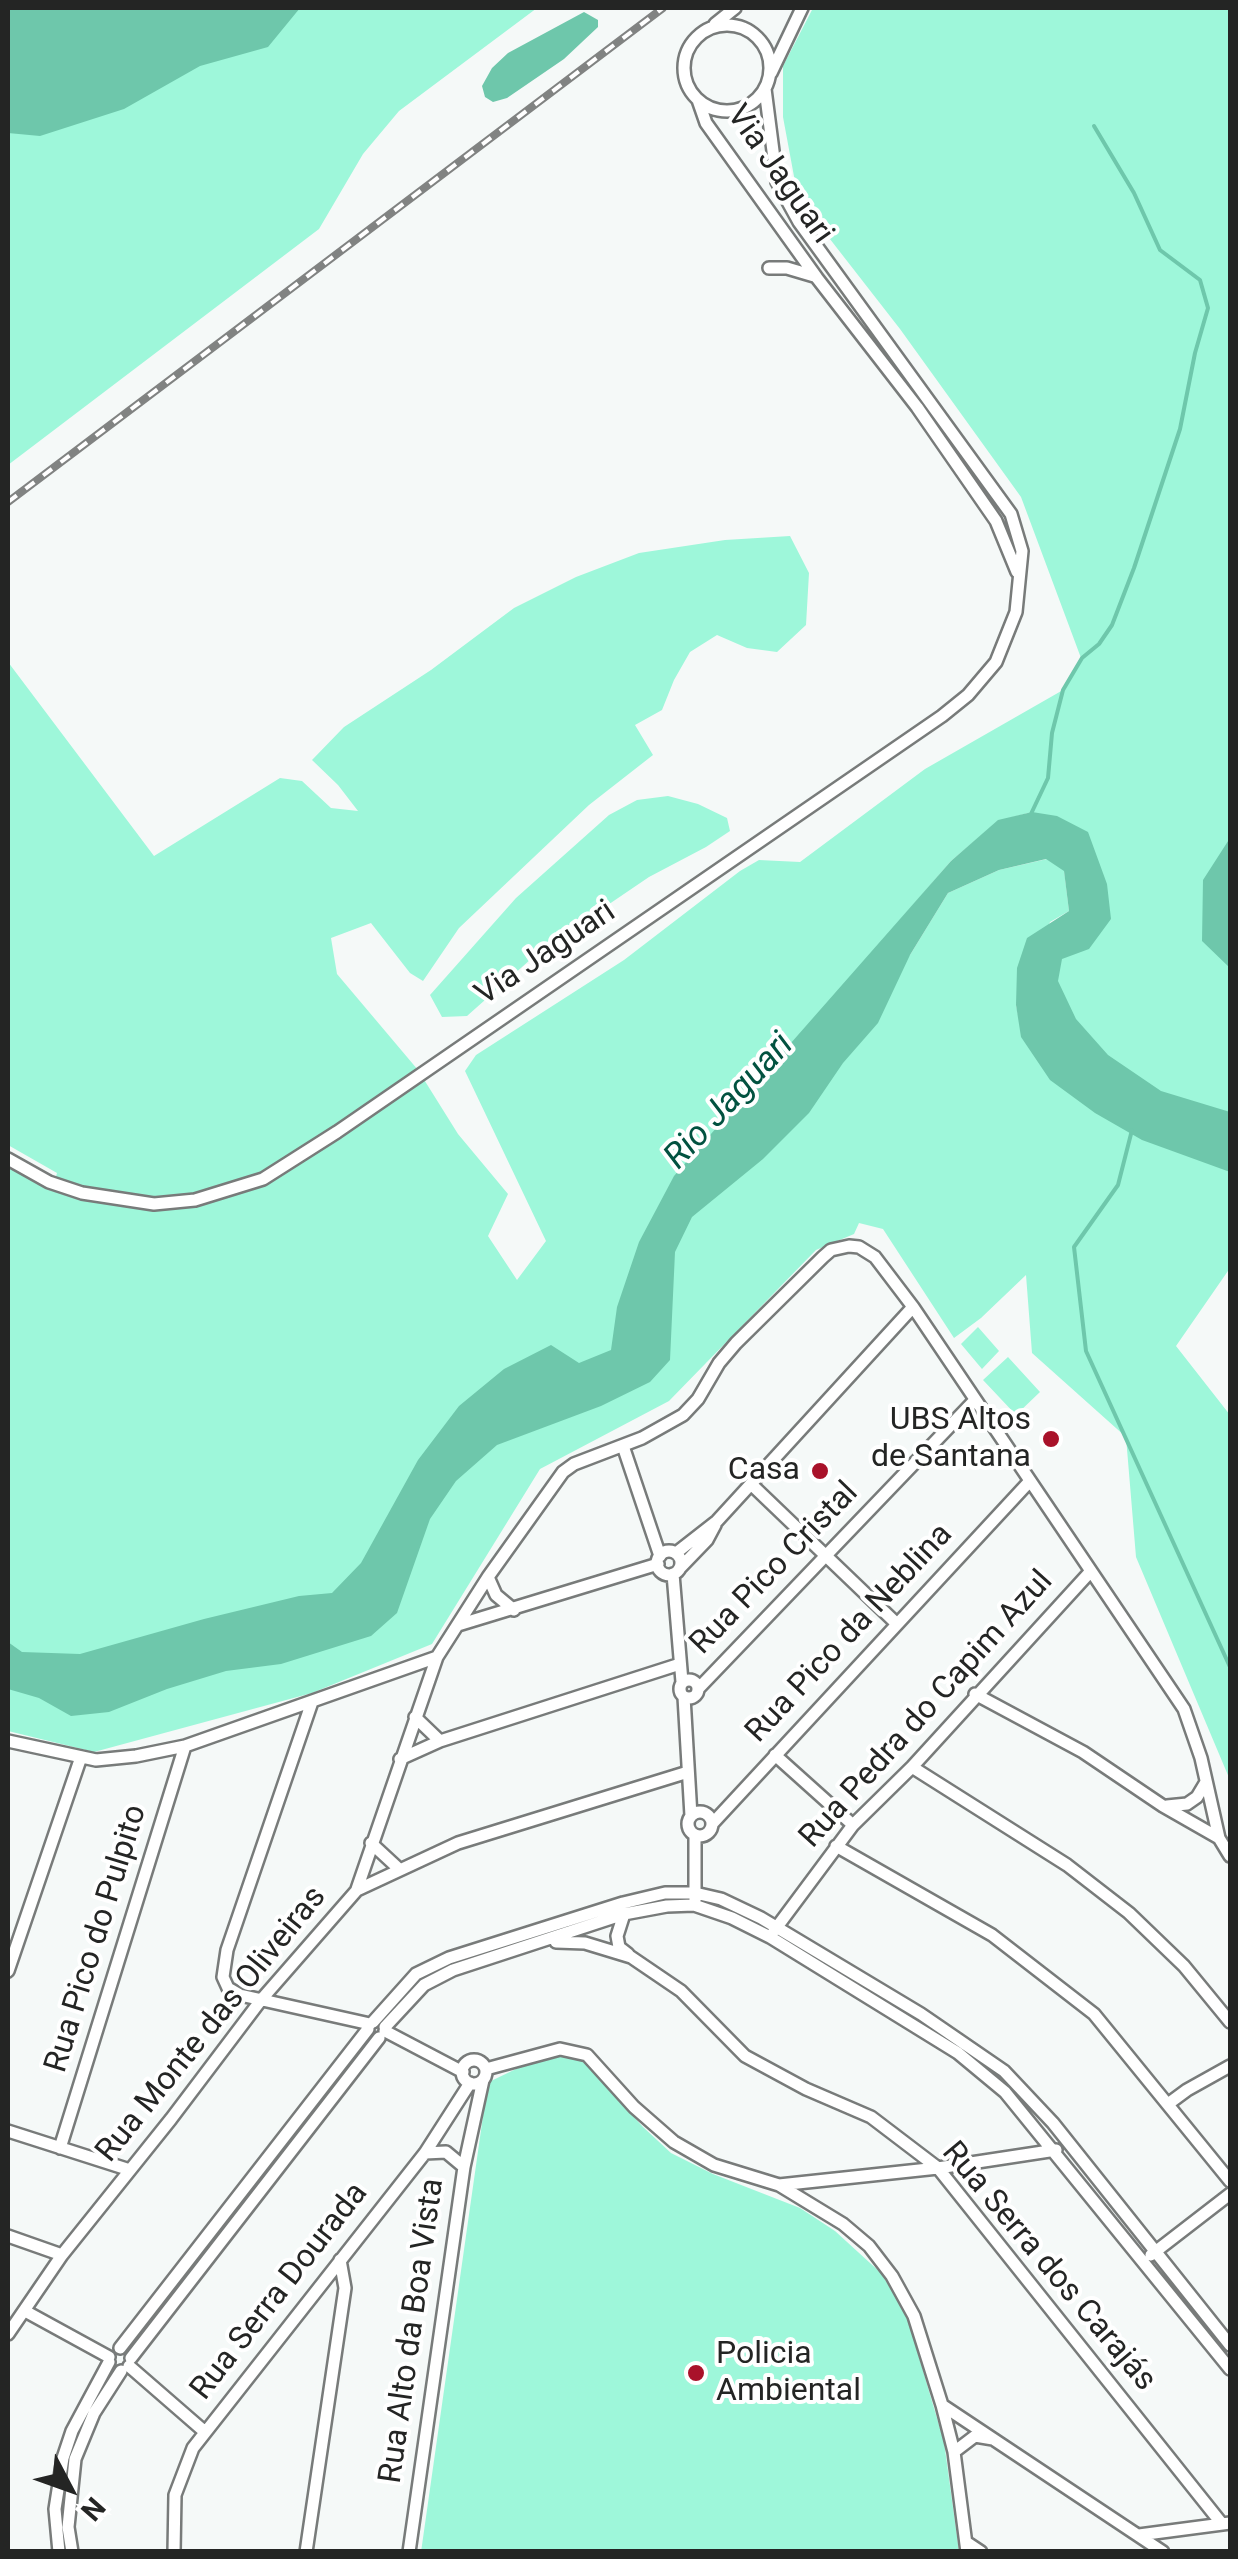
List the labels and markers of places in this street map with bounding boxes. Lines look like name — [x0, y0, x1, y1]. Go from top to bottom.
place label: UBS Altos de Santana — [871, 1402, 1031, 1477]
marker: UBS Altos de Santana — [1040, 1428, 1062, 1450]
place label: Casa — [728, 1452, 800, 1490]
marker: Casa — [809, 1460, 831, 1482]
place label: Policia Ambiental — [716, 2336, 861, 2411]
marker: Policia Ambiental — [685, 2362, 707, 2384]

